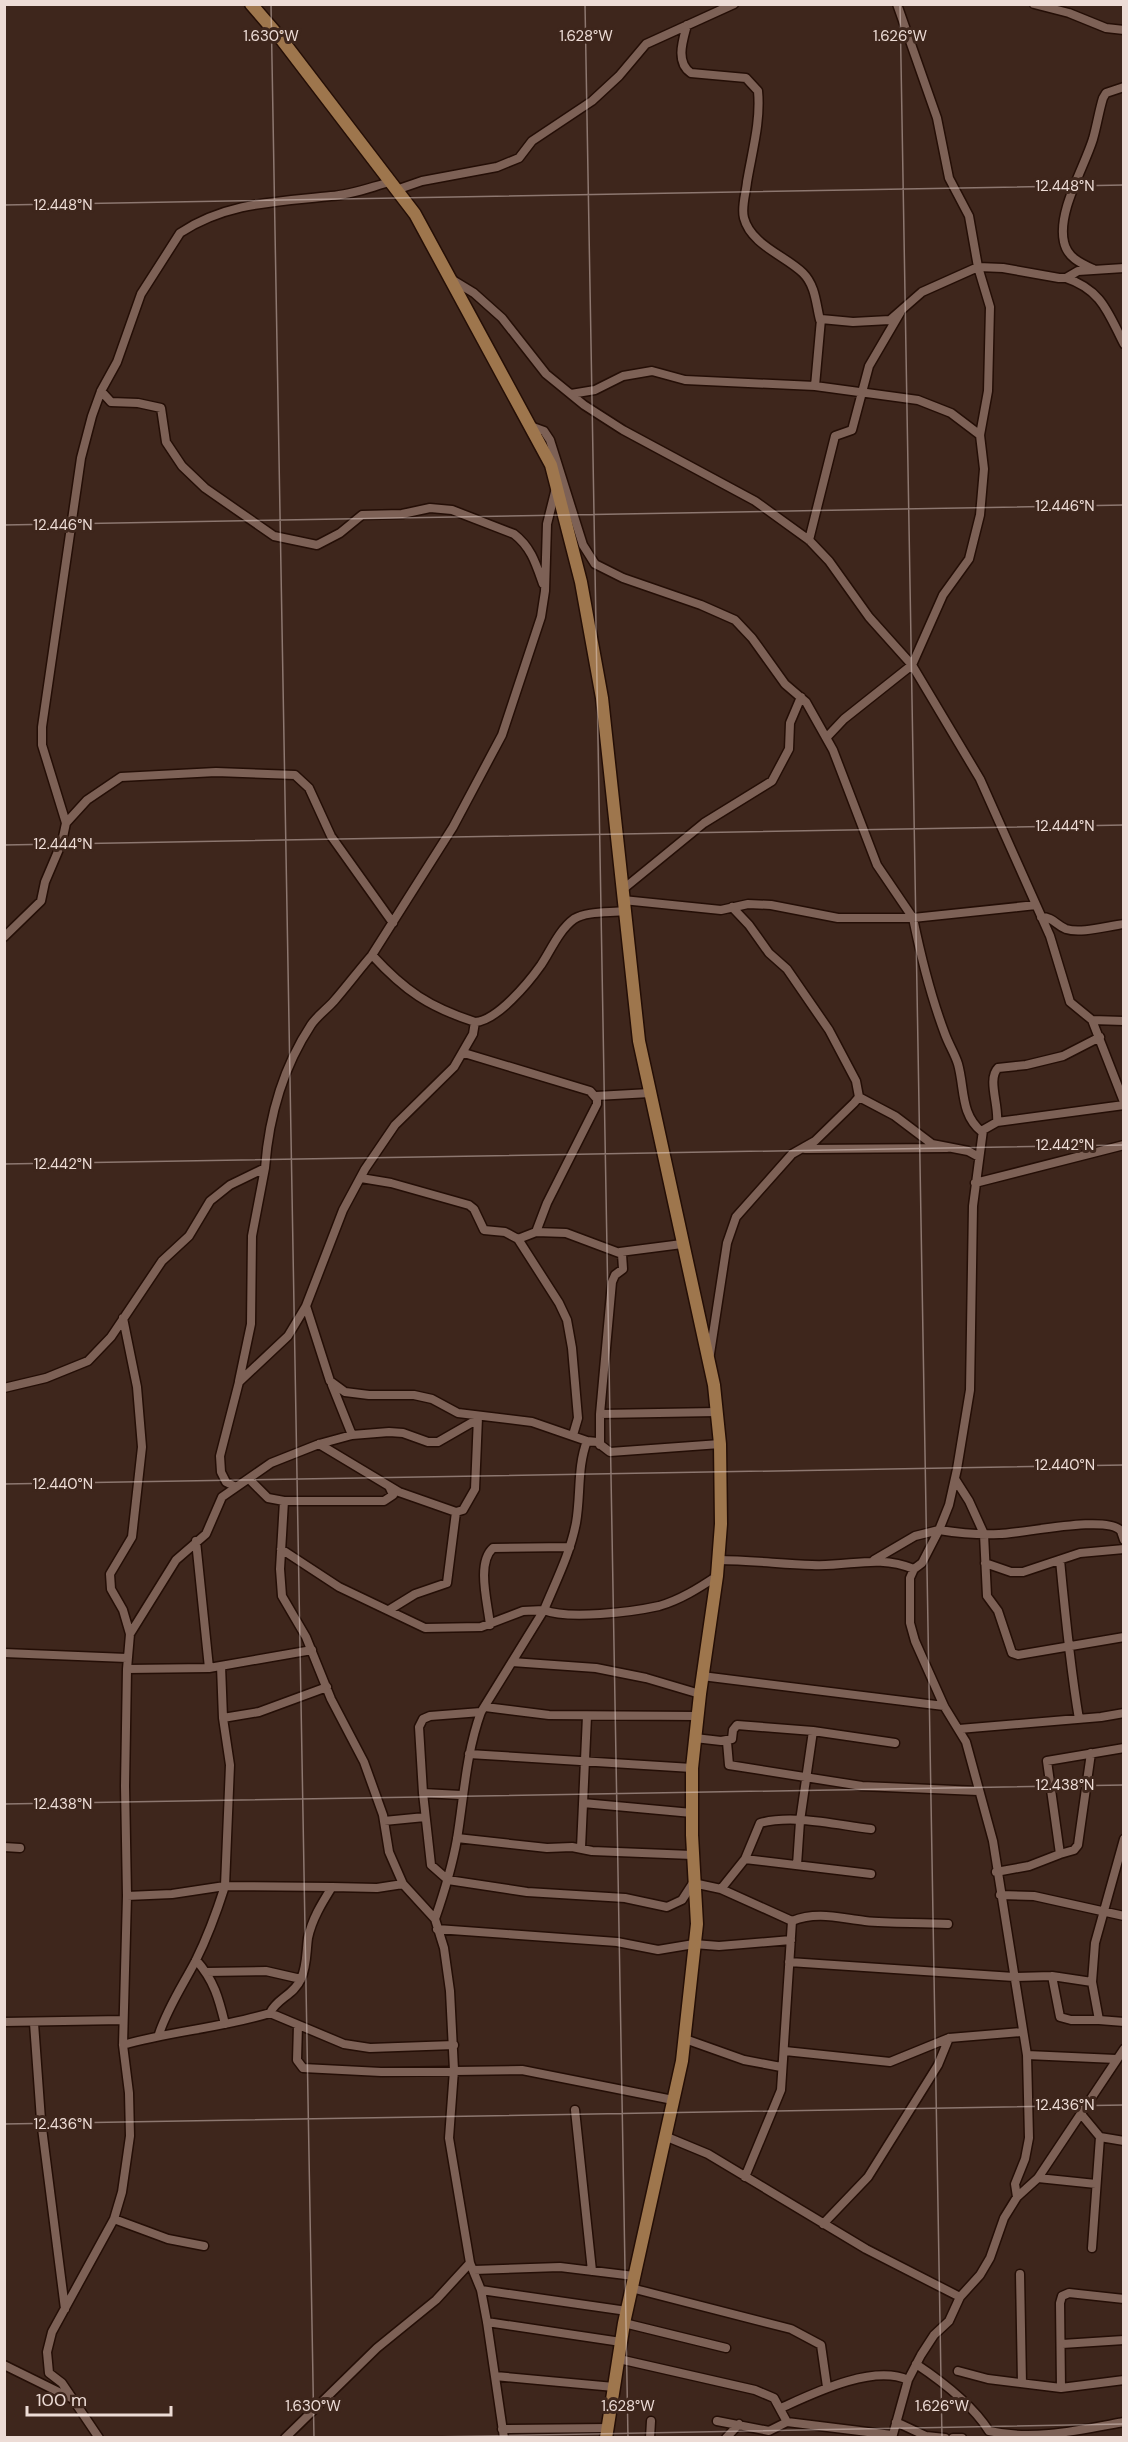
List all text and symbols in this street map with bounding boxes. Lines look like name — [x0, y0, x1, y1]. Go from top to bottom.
text: 1.630°W — [243, 26, 299, 46]
text: 1.628°W — [559, 26, 613, 46]
text: 1.626°W — [873, 26, 927, 46]
text: 12.448°N — [1035, 176, 1095, 196]
text: 12.448°N — [33, 195, 93, 215]
text: 12.446°N — [1035, 496, 1095, 516]
text: 12.446°N — [33, 515, 93, 535]
text: 12.444°N — [1035, 816, 1095, 836]
text: 12.444°N — [33, 834, 93, 854]
text: 12.442°N — [1036, 1135, 1094, 1155]
text: 12.442°N — [34, 1154, 92, 1174]
text: 12.440°N — [1035, 1455, 1095, 1475]
text: 12.440°N — [33, 1474, 93, 1494]
text: 12.438°N — [1036, 1775, 1094, 1795]
text: 12.438°N — [34, 1794, 92, 1814]
text: 12.436°N — [1035, 2095, 1095, 2115]
text: 12.436°N — [33, 2114, 93, 2134]
scale bar — [27, 2379, 171, 2417]
text: 100 m — [36, 2388, 87, 2412]
text: 1.630°W — [285, 2396, 341, 2416]
text: 1.628°W — [601, 2396, 655, 2416]
text: 1.626°W — [915, 2396, 969, 2416]

